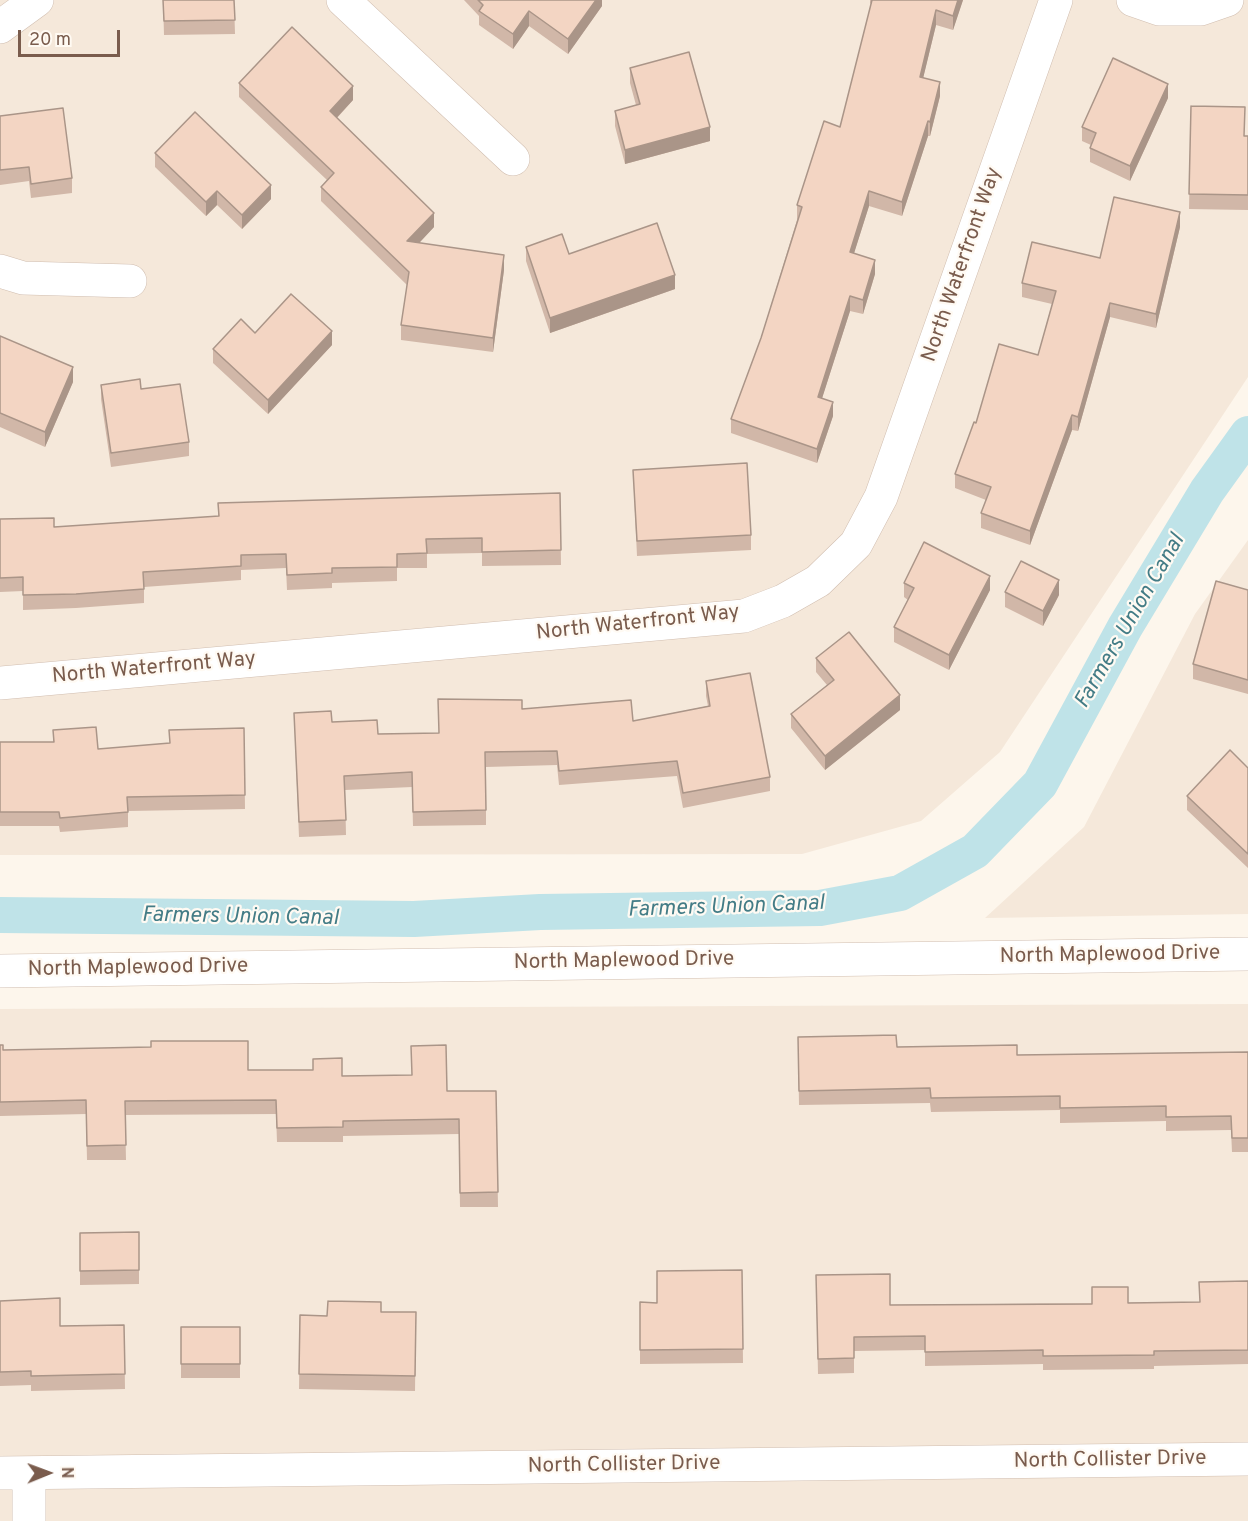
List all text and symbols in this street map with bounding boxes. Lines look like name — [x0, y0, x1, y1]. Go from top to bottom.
scale bar — [21, 18, 123, 56]
text: 20 m — [29, 29, 71, 52]
street label: North Waterfront Way — [918, 164, 1008, 366]
water label: Farmers Union Canal — [1070, 530, 1192, 714]
street label: North Waterfront Way — [535, 601, 741, 647]
street label: North Waterfront Way — [51, 648, 257, 690]
water label: Farmers Union Canal — [627, 891, 825, 925]
water label: Farmers Union Canal — [141, 903, 339, 933]
street label: North Maplewood Drive — [999, 941, 1221, 971]
street label: North Maplewood Drive — [513, 947, 735, 977]
street label: North Maplewood Drive — [27, 954, 249, 984]
north arrow — [18, 1443, 78, 1503]
street label: North Collister Drive — [1013, 1447, 1207, 1475]
street label: North Collister Drive — [527, 1452, 721, 1480]
text: N — [56, 1467, 76, 1479]

